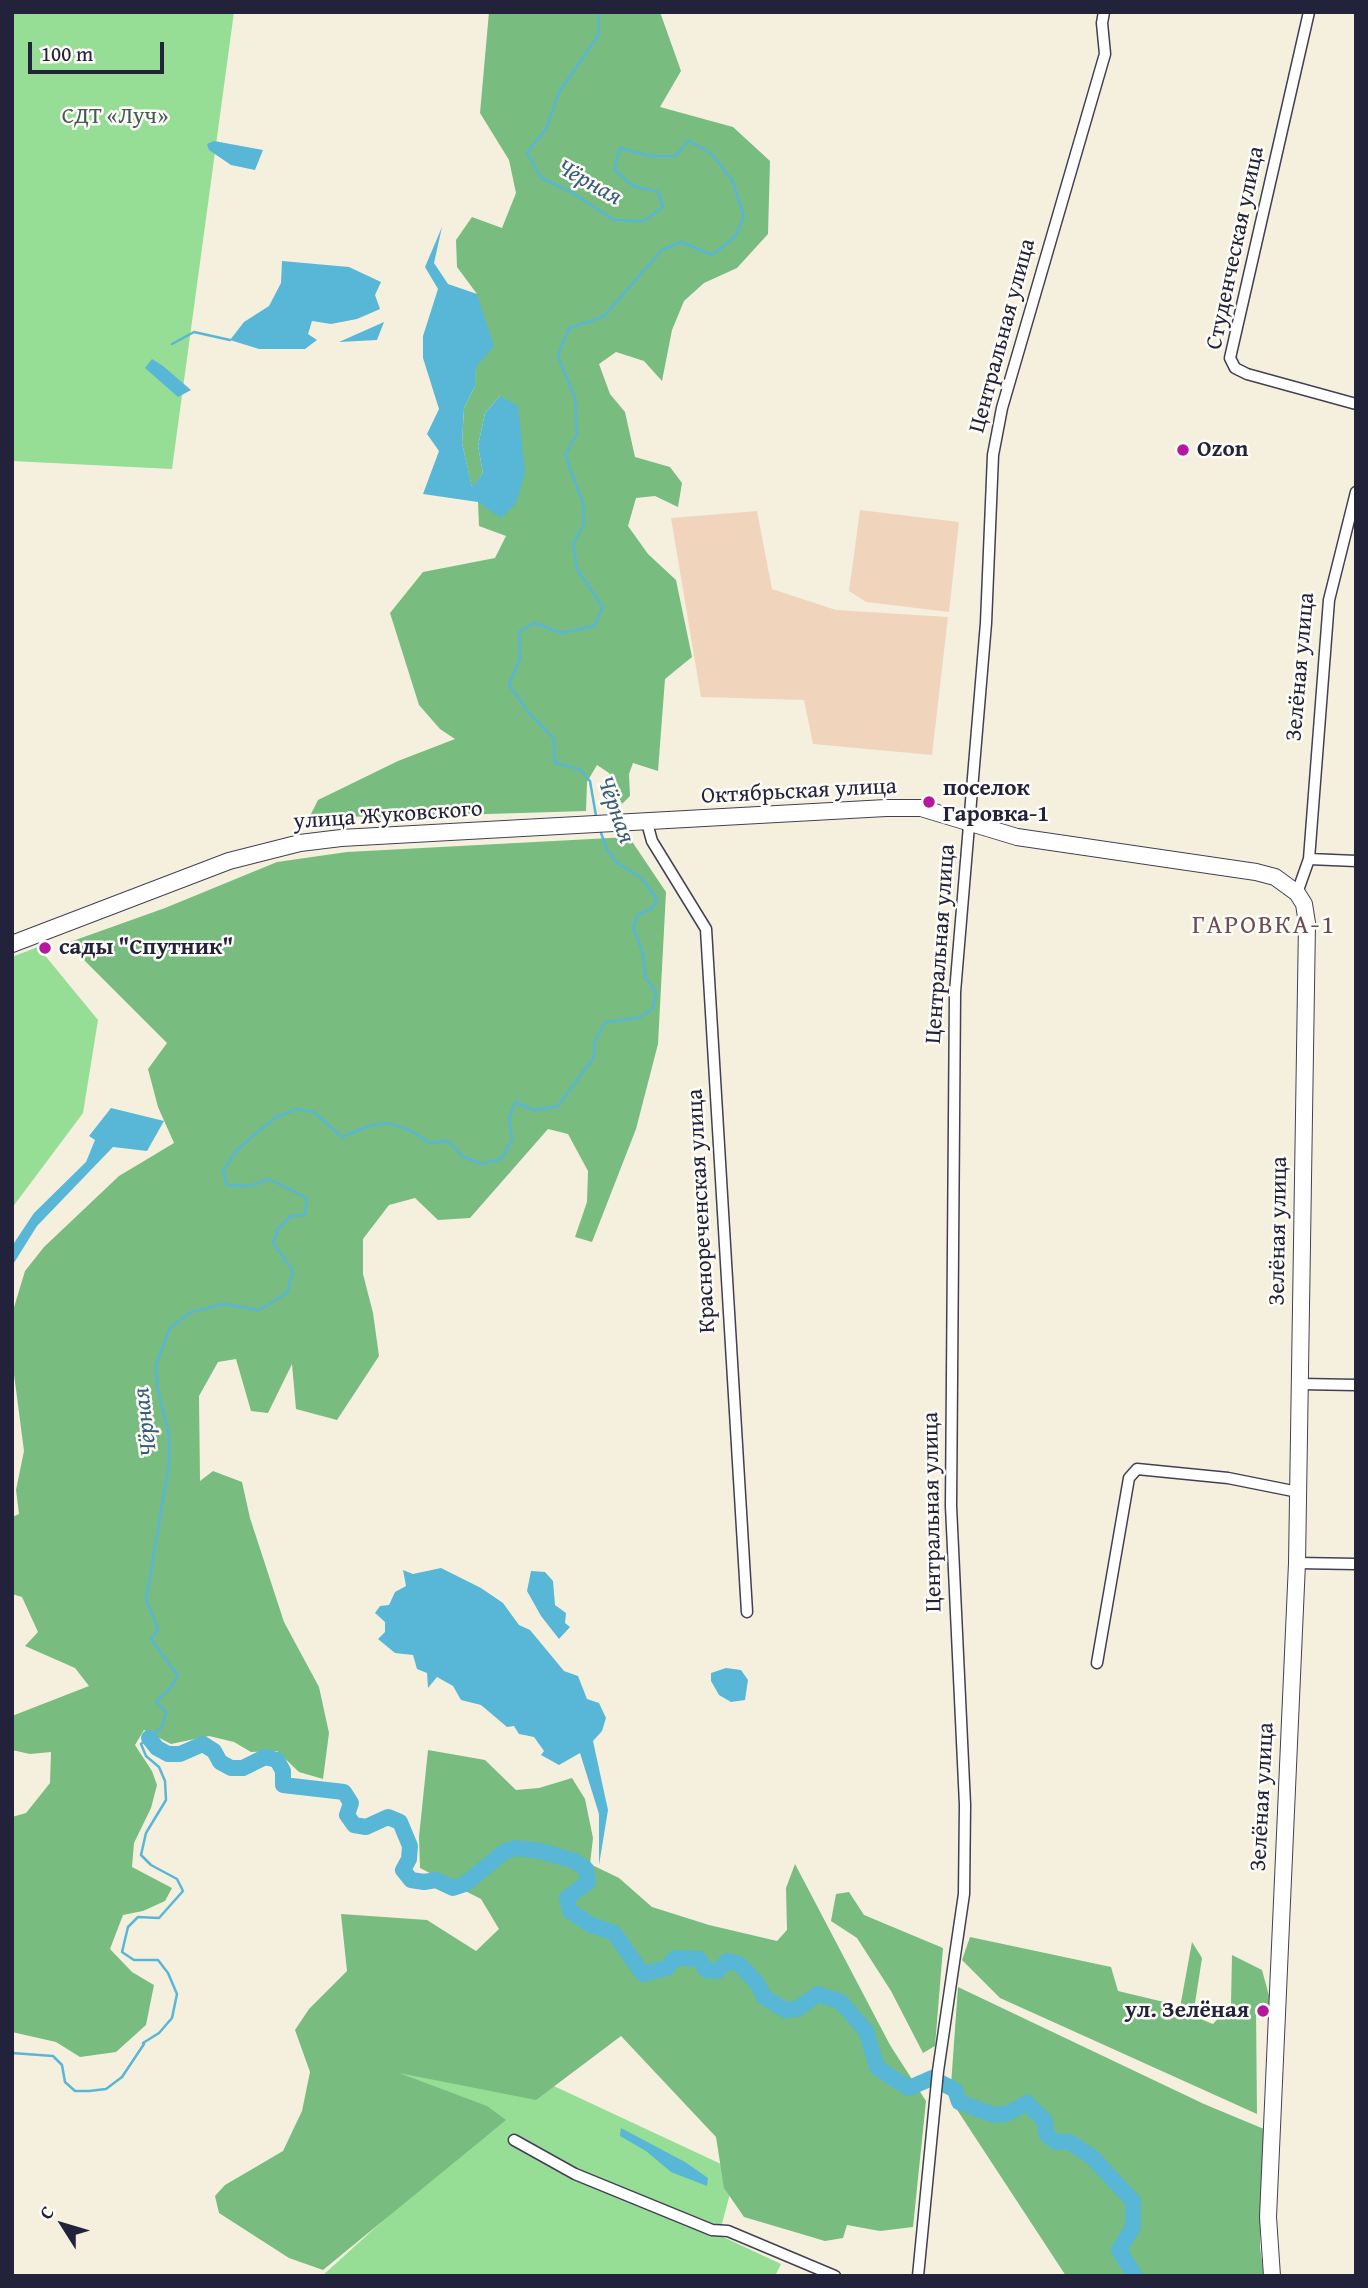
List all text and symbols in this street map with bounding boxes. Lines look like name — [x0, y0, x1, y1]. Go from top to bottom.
scale bar — [32, 28, 168, 72]
text: 100 m — [41, 38, 93, 69]
park label: СДТ «Луч» — [62, 103, 168, 131]
street label: Студенческая улица — [1201, 144, 1271, 352]
water label: Чёрная — [552, 154, 626, 212]
street label: Центральная улица — [964, 236, 1042, 436]
place label: Ozon — [1197, 436, 1248, 464]
marker: Ozon — [1175, 442, 1191, 458]
street label: Зелёная улица — [1281, 591, 1321, 743]
water label: Чёрная — [590, 772, 640, 848]
street label: Октябрьская улица — [701, 773, 897, 811]
place label: поселок Гаровка-1 — [943, 775, 1049, 829]
marker: поселок Гаровка-1 — [921, 794, 937, 810]
street label: улица Жуковского — [292, 796, 484, 836]
street label: Центральная улица — [920, 843, 962, 1045]
district label: ГАРОВКА-1 — [1193, 910, 1335, 942]
place label: сады "Спутник" — [59, 934, 233, 962]
marker: сады "Спутник" — [37, 940, 53, 956]
street label: Краснореченская улица — [682, 1088, 722, 1334]
street label: Зелёная улица — [1264, 1156, 1294, 1306]
water label: Чёрная — [127, 1386, 165, 1458]
street label: Центральная улица — [917, 1412, 949, 1612]
street label: Зелёная улица — [1245, 1722, 1281, 1872]
place label: ул. Зелёная — [1125, 1997, 1249, 2025]
marker: ул. Зелёная — [1255, 2003, 1271, 2019]
north arrow — [28, 2190, 98, 2260]
text: С — [32, 2200, 61, 2225]

